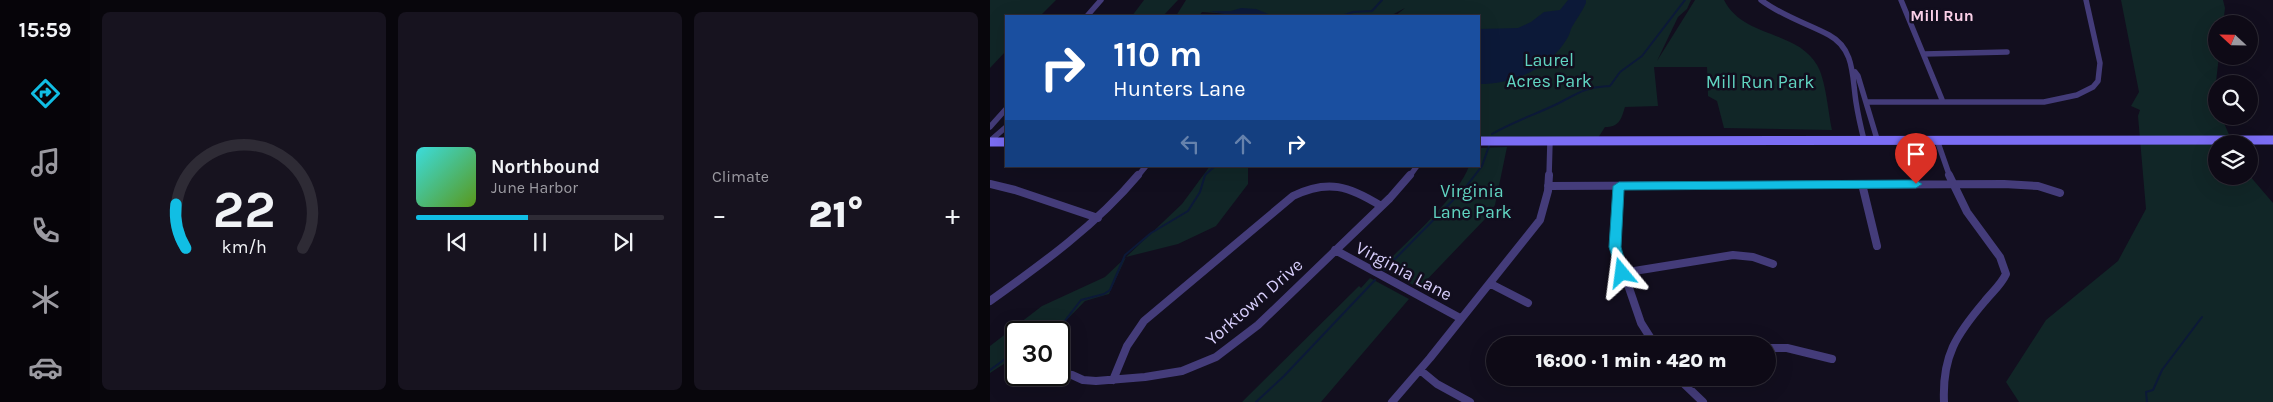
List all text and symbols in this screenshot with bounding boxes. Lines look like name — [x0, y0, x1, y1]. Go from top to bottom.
district label: Mill Run — [1910, 6, 1974, 25]
north arrow — [2208, 15, 2258, 65]
map controls — [2208, 15, 2258, 185]
text: 15:59 — [19, 17, 71, 43]
text: 110 m — [1113, 34, 1202, 75]
icon: right — [1030, 35, 1095, 100]
park label: Laurel Acres Park — [1506, 49, 1592, 92]
park label: Mill Run Park — [1706, 71, 1814, 93]
button: search — [2208, 75, 2258, 125]
icon: directions — [28, 76, 63, 111]
text: Hunters Lane — [1113, 76, 1246, 102]
icon: left — [1176, 130, 1204, 158]
icon: ahead — [1229, 130, 1257, 158]
icon: right — [1282, 130, 1310, 158]
pin — [1895, 133, 1937, 184]
button: layers — [2208, 135, 2258, 185]
icon: arrive — [1902, 140, 1930, 168]
icon: music — [28, 145, 63, 180]
text: Northbound — [491, 156, 600, 178]
text: Climate — [712, 167, 769, 186]
text: June Harbor — [491, 178, 578, 197]
text: 22 — [213, 179, 275, 240]
park label: Virginia Lane Park — [1432, 180, 1512, 223]
text: 21° — [808, 192, 864, 237]
text: − — [712, 198, 727, 231]
text: + — [945, 198, 960, 231]
icon: phone — [28, 213, 63, 248]
icon: previous — [443, 228, 471, 256]
icon: pause — [526, 228, 554, 256]
icon: next — [609, 228, 637, 256]
street label: Virginia Lane — [1352, 236, 1456, 306]
text: km/h — [221, 237, 267, 258]
position arrow — [1595, 246, 1647, 298]
street label: Yorktown Drive — [1201, 254, 1307, 350]
icon: climate — [28, 282, 63, 317]
speed limit sign: 30 — [1005, 321, 1070, 386]
icon: car — [28, 350, 63, 385]
text: 16:00 · 1 min · 420 m — [1535, 350, 1727, 372]

